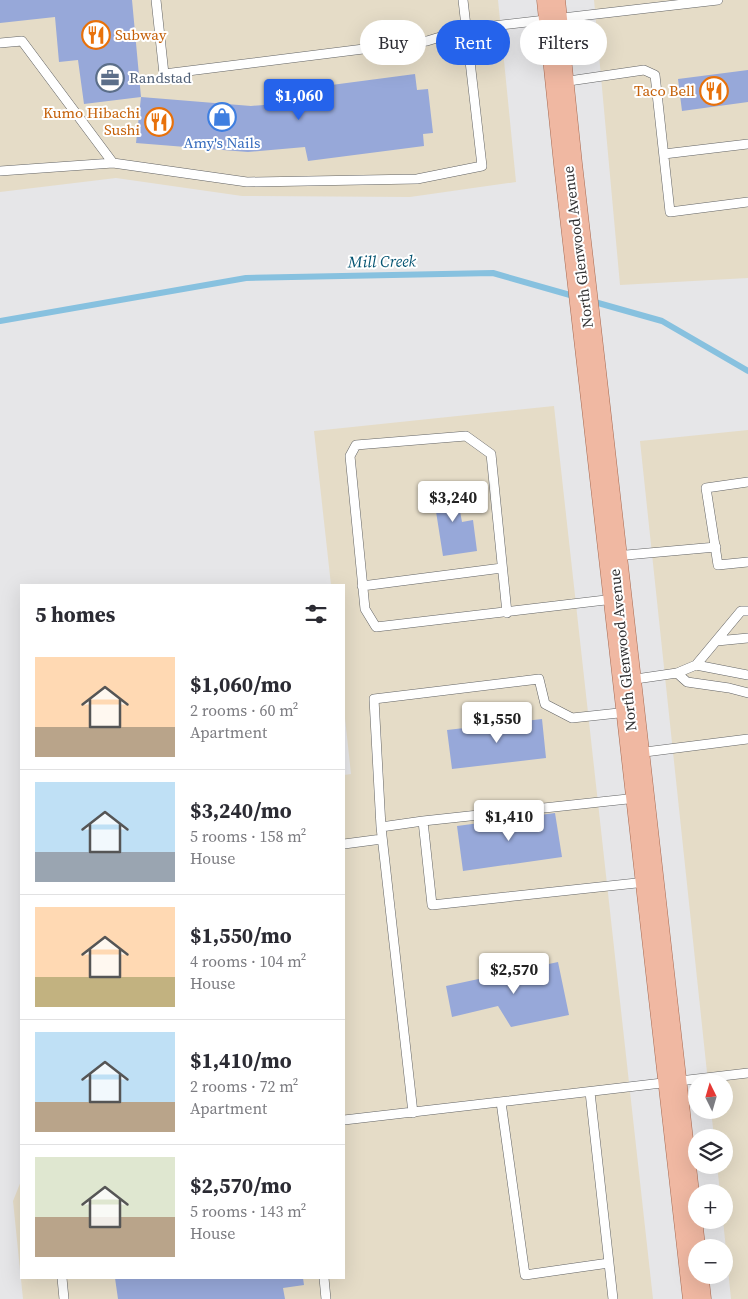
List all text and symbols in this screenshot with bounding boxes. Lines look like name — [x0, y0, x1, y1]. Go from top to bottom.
restaurant icon: Subway — [81, 20, 111, 50]
chip: Buy — [360, 20, 426, 65]
chip: Rent — [436, 20, 510, 65]
chip: Filters — [520, 20, 607, 65]
place label: Subway — [115, 24, 167, 45]
office icon: Randstad — [95, 63, 125, 93]
place label: Randstad — [129, 67, 192, 88]
restaurant icon: Taco Bell — [699, 76, 729, 106]
pin: $1,060 — [258, 78, 340, 121]
place label: Taco Bell — [634, 80, 696, 101]
text: $1,060 — [275, 84, 323, 106]
place label: Kumo Hibachi Sushi — [43, 102, 140, 140]
shop icon: Amy's Nails — [207, 102, 237, 132]
restaurant icon: Kumo Hibachi Sushi — [144, 107, 174, 137]
place label: Amy's Nails — [184, 132, 260, 153]
street label: North Glenwood Avenue — [557, 165, 598, 329]
water label: Mill Creek — [347, 249, 417, 273]
pin: $3,240 — [412, 480, 494, 523]
text: $3,240 — [429, 486, 477, 508]
street label: North Glenwood Avenue — [604, 568, 641, 732]
text: 5 homes — [35, 600, 115, 629]
icon: filters — [302, 600, 330, 628]
text: $1,060/mo — [190, 670, 292, 699]
icon: home — [75, 677, 135, 737]
text: 2 rooms · 60 m² — [190, 699, 298, 721]
pin: $1,550 — [456, 702, 538, 744]
text: $1,550 — [473, 707, 521, 729]
text: Apartment — [190, 721, 267, 743]
text: $3,240/mo — [190, 796, 292, 825]
pin: $1,410 — [468, 800, 550, 842]
icon: home — [75, 802, 135, 862]
text: $1,410 — [485, 805, 533, 827]
text: 5 rooms · 158 m² — [190, 825, 306, 847]
text: House — [190, 847, 235, 869]
text: $1,550/mo — [190, 921, 292, 950]
icon: home — [75, 927, 135, 987]
text: 4 rooms · 104 m² — [190, 950, 306, 972]
pin: $2,570 — [473, 952, 555, 995]
text: $2,570 — [490, 958, 538, 980]
text: House — [190, 972, 235, 994]
text: $1,410/mo — [190, 1046, 292, 1075]
icon: home — [75, 1052, 135, 1112]
north arrow — [688, 1074, 732, 1119]
map controls — [688, 1074, 733, 1284]
text: 2 rooms · 72 m² — [190, 1075, 298, 1097]
text: Apartment — [190, 1097, 267, 1119]
button: layers — [688, 1129, 733, 1174]
text: $2,570/mo — [190, 1171, 292, 1200]
icon: home — [75, 1177, 135, 1237]
button: + — [688, 1184, 733, 1229]
text: 5 rooms · 143 m² — [190, 1200, 306, 1222]
text: House — [190, 1222, 235, 1244]
button: − — [688, 1239, 733, 1284]

